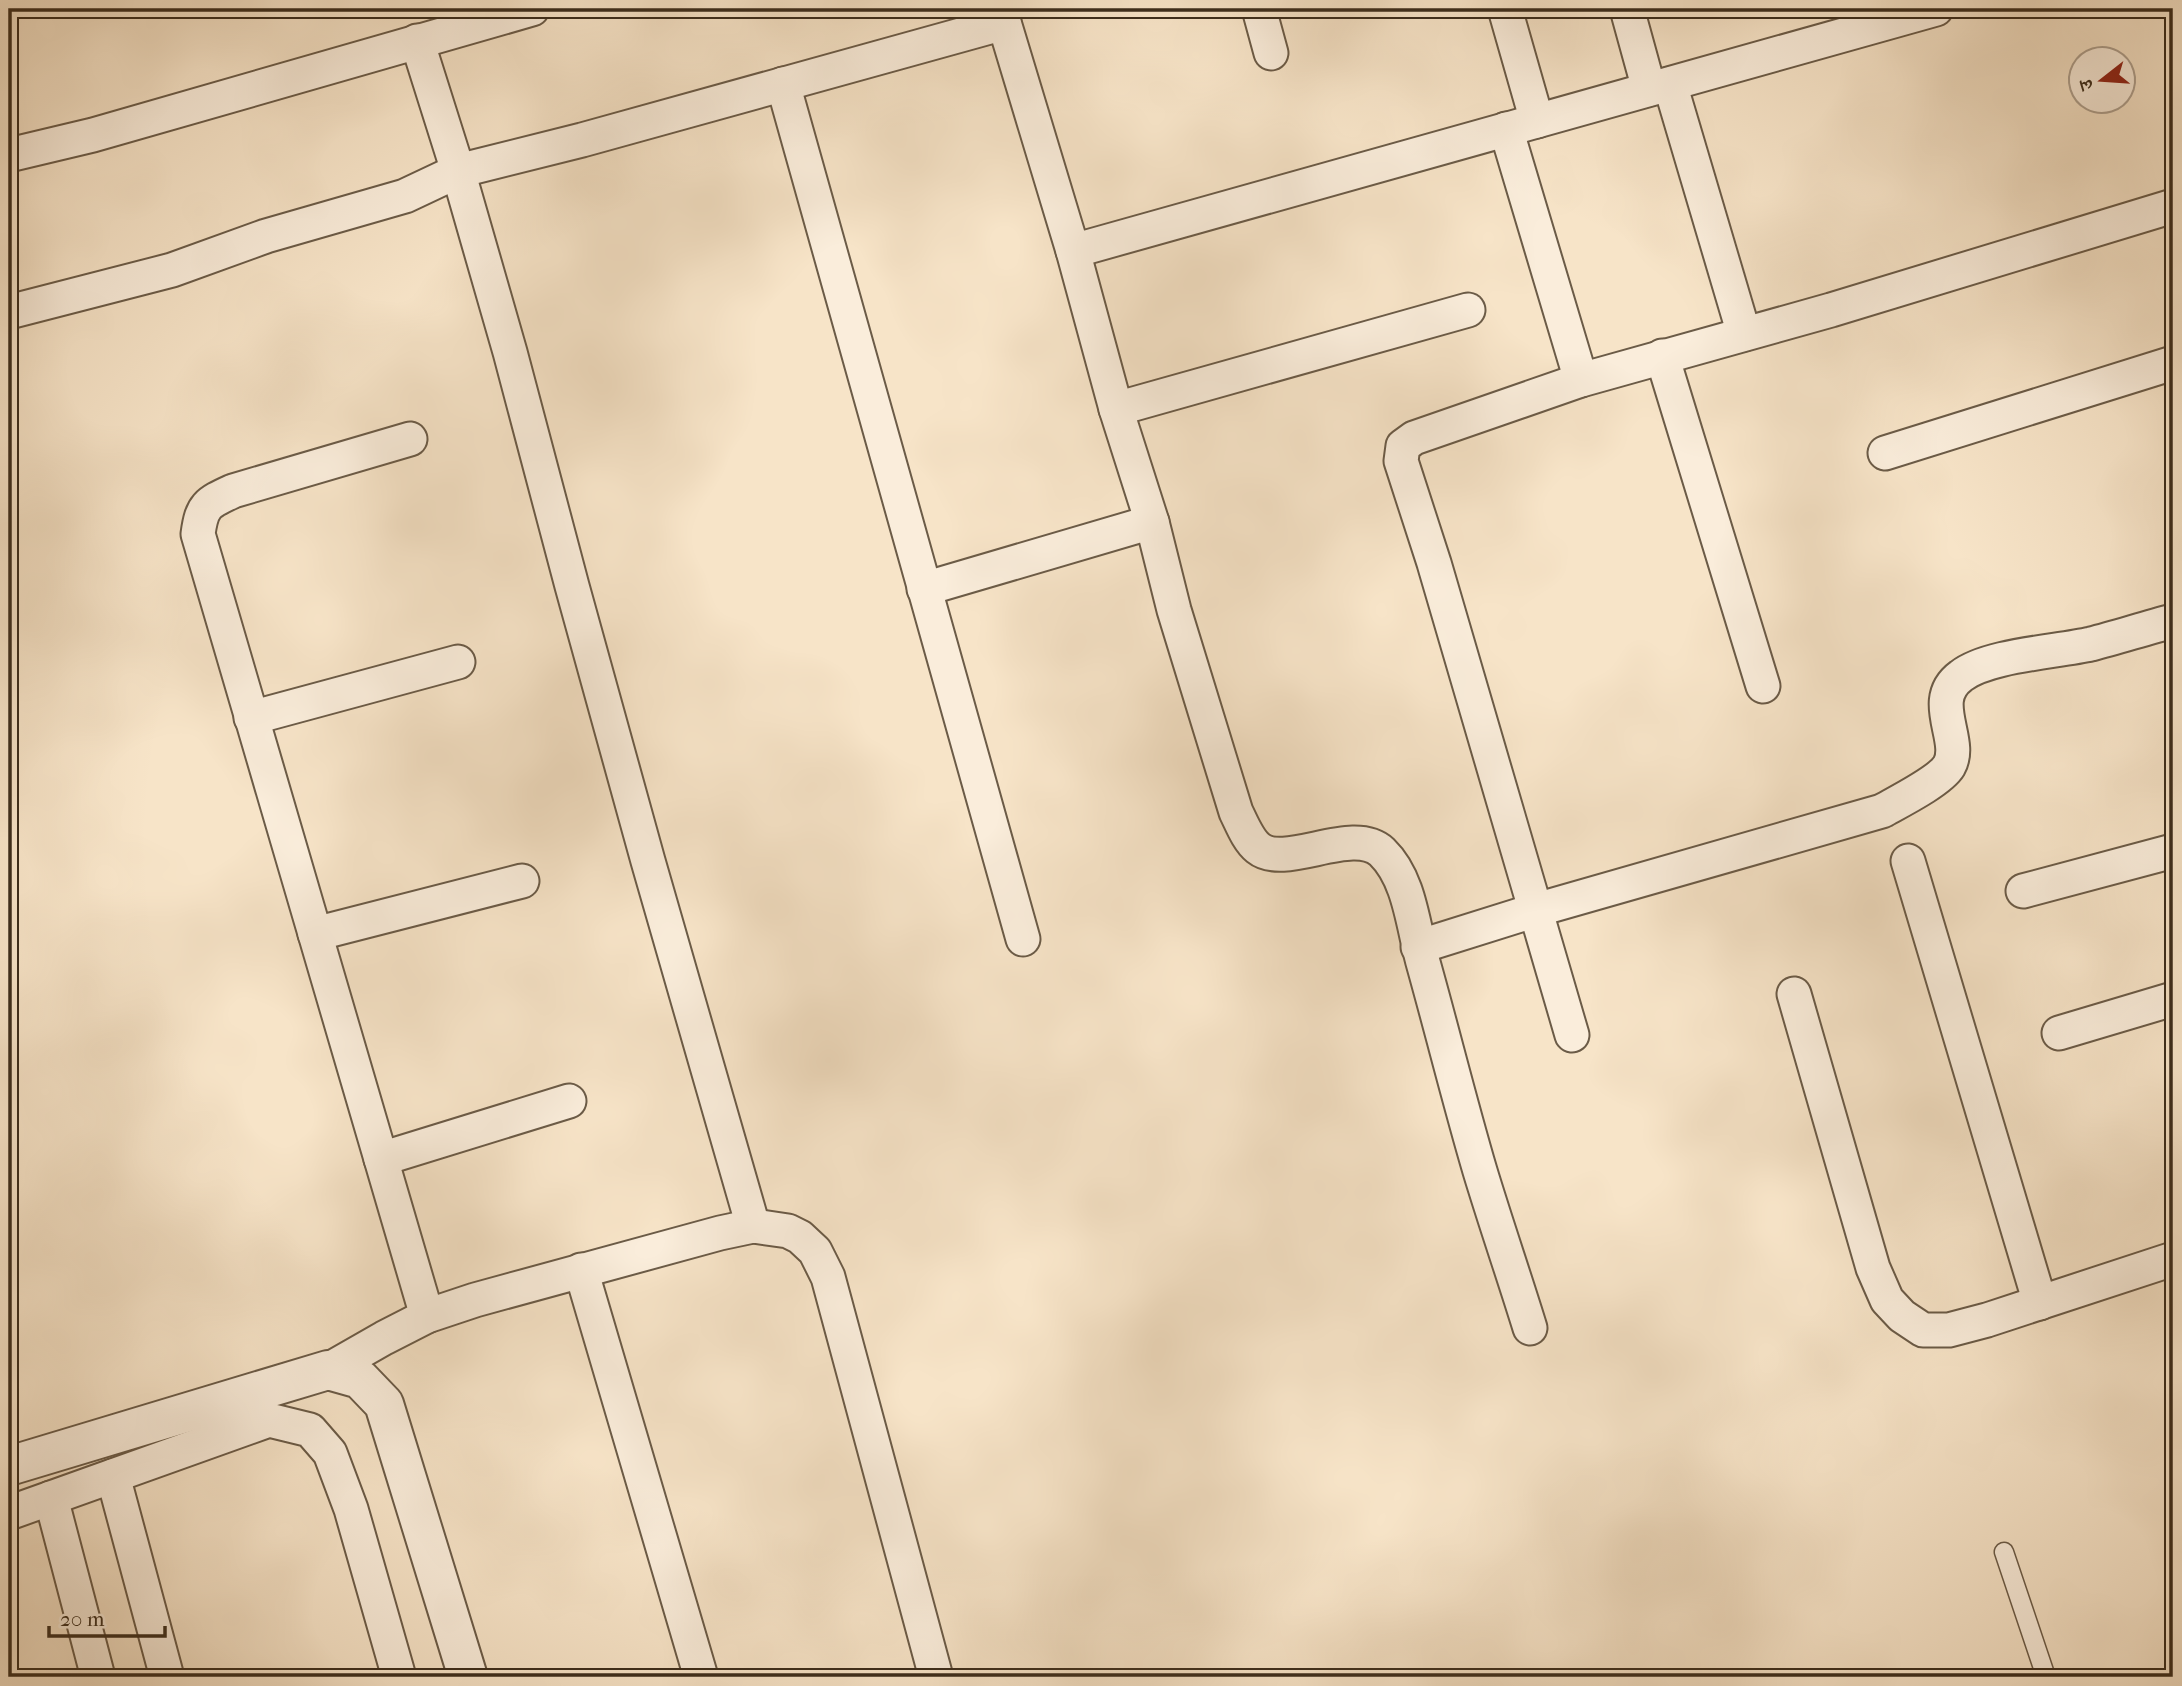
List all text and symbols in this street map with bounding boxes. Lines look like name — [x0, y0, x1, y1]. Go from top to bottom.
north arrow — [2066, 46, 2136, 116]
text: उ — [2074, 76, 2099, 94]
scale bar — [49, 1595, 164, 1639]
text: 20 m — [60, 1607, 105, 1631]

